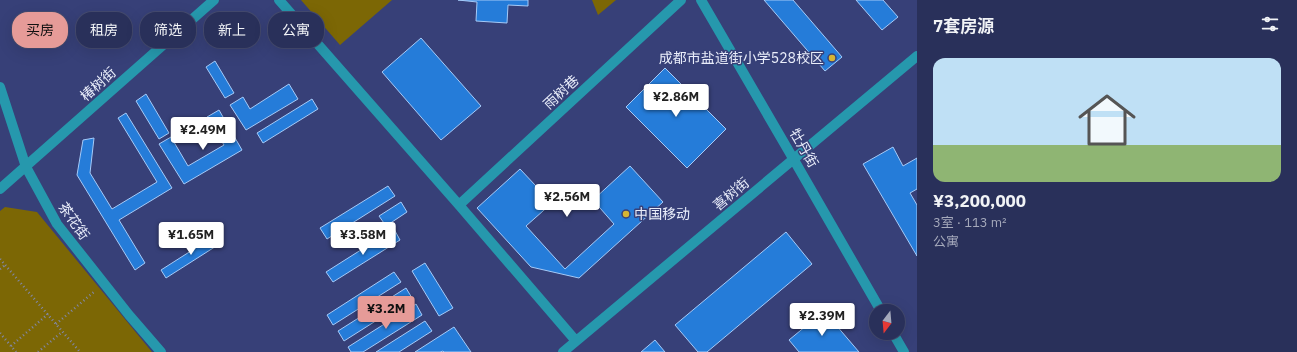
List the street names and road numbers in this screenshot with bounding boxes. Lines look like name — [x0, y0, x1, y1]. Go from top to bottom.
street label: 椿树街 — [76, 63, 120, 105]
street label: 雨树巷 — [540, 71, 582, 113]
street label: 牡丹街 — [786, 125, 822, 171]
street label: 喜树街 — [709, 174, 753, 214]
street label: 茶花街 — [55, 199, 93, 243]

